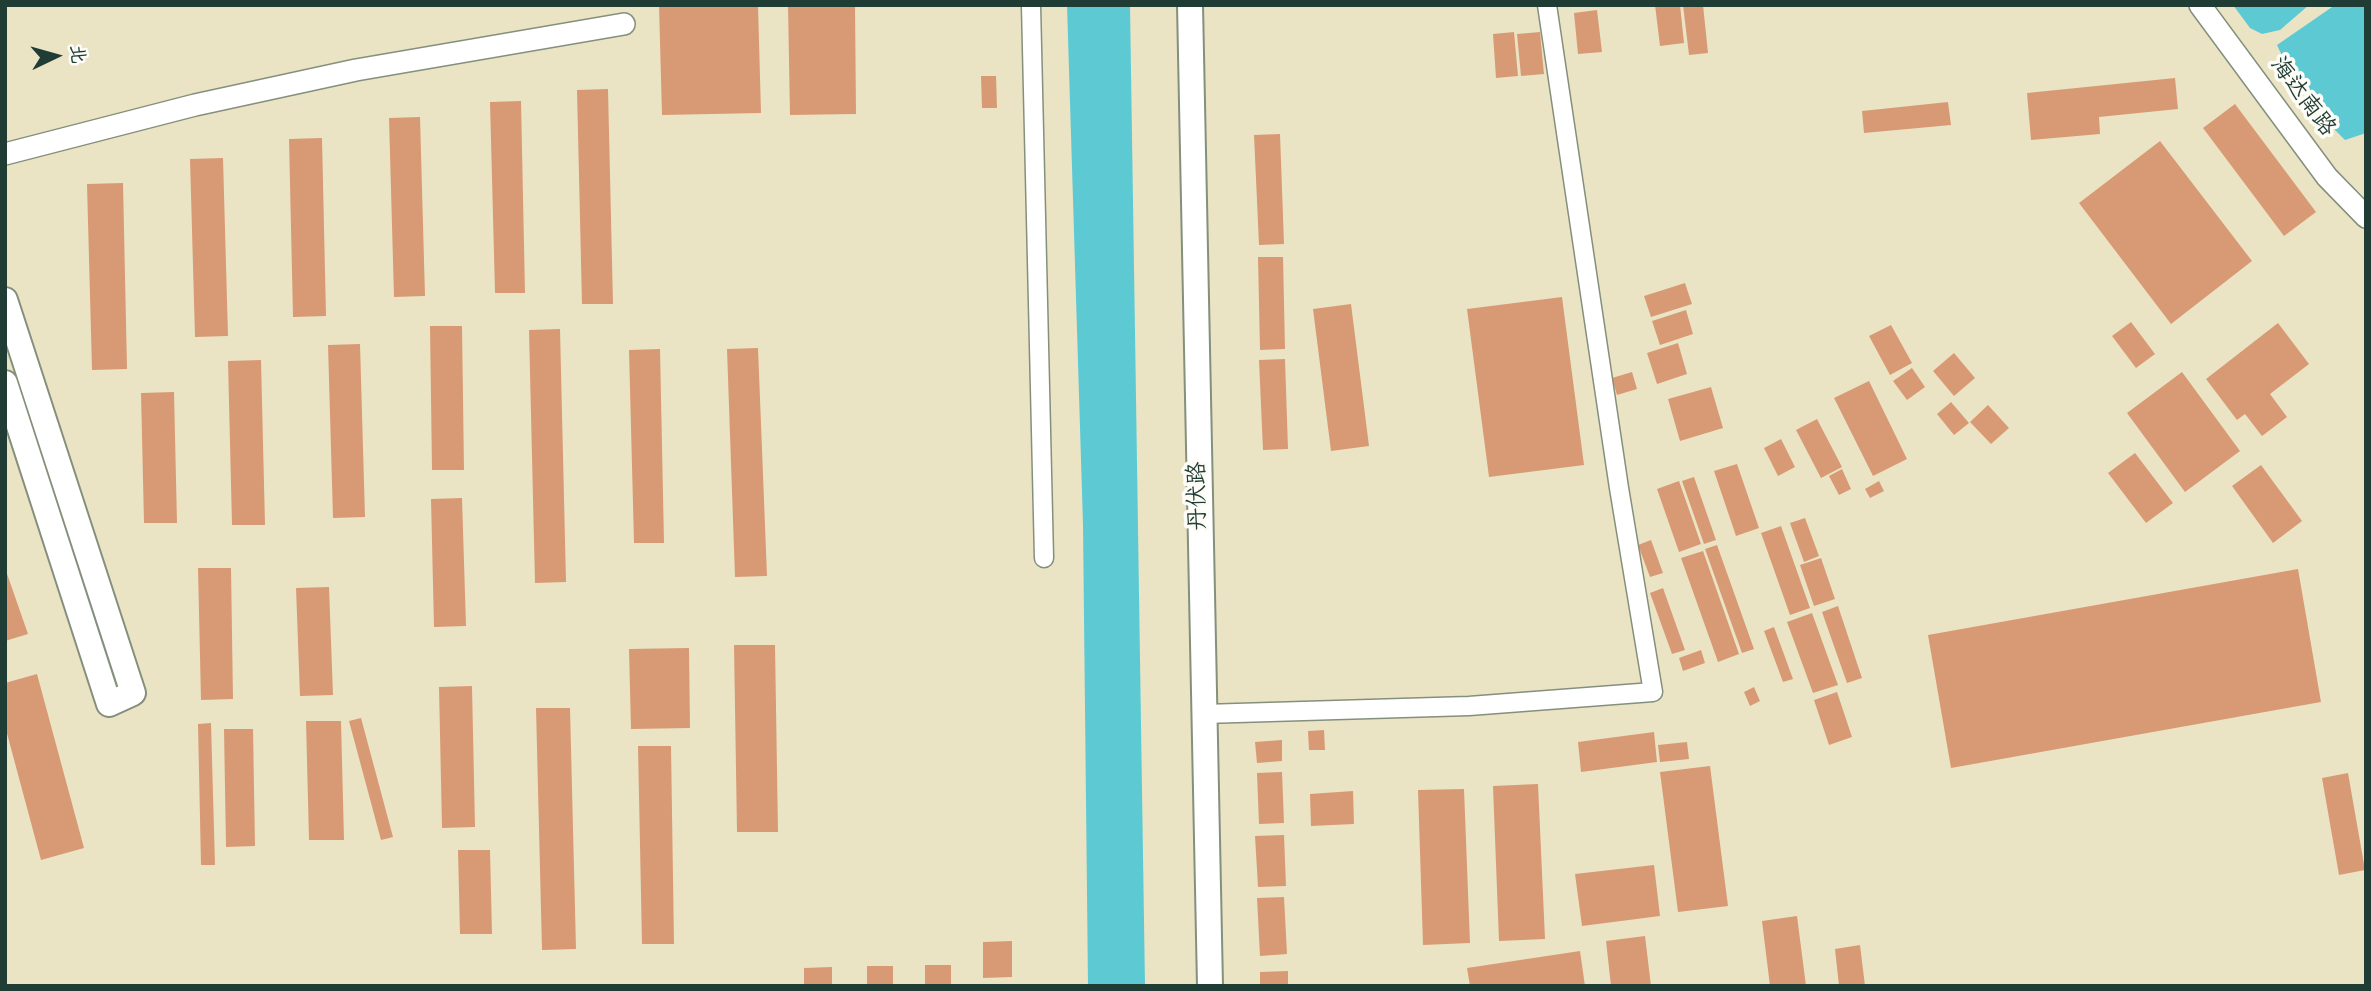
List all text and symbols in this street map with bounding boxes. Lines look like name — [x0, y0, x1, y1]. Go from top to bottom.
north arrow — [21, 21, 91, 91]
text: 北 — [61, 43, 93, 65]
street label: 海达南路 — [2262, 53, 2340, 143]
street label: 丹伏路 — [1186, 461, 1214, 531]

